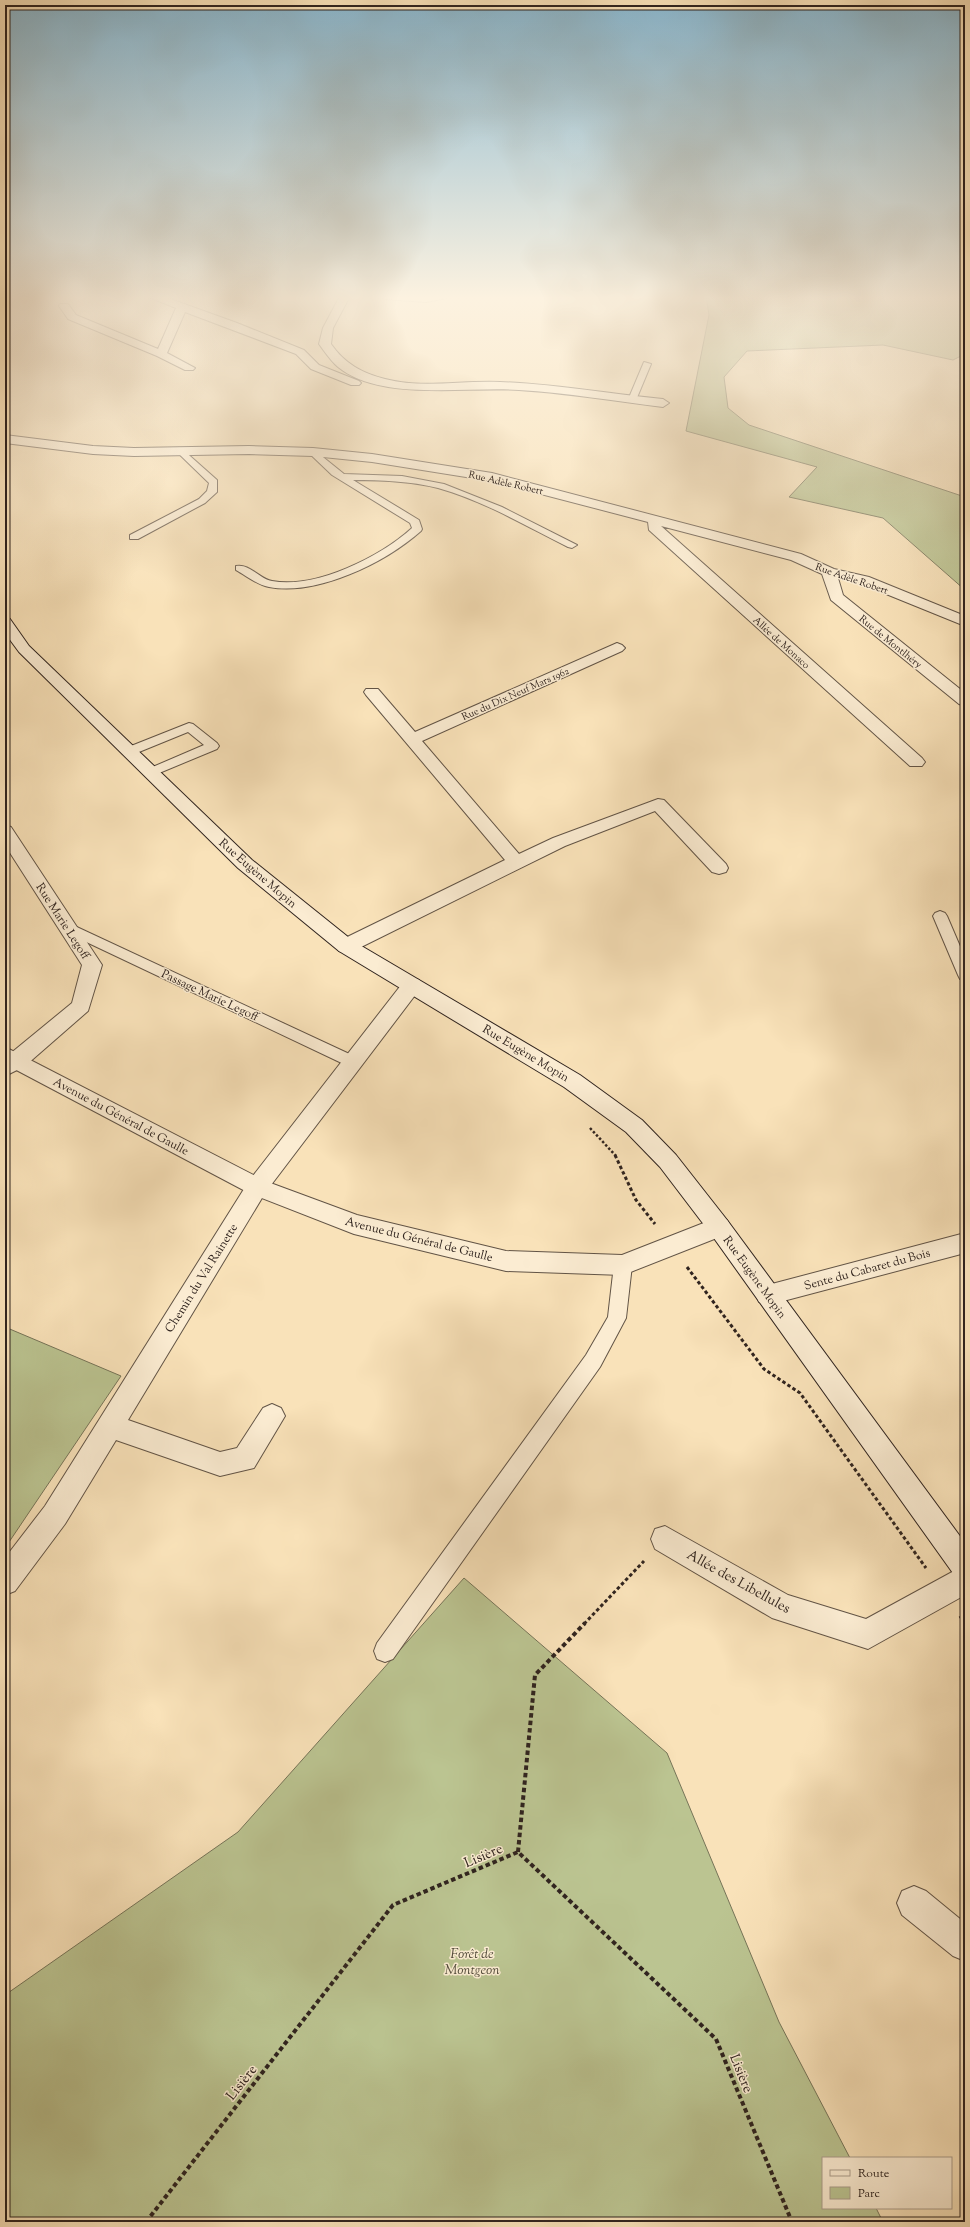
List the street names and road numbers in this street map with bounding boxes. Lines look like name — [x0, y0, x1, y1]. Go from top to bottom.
street label: Rue Adèle Robert — [467, 468, 545, 499]
street label: Rue Adèle Robert — [813, 560, 891, 599]
street label: Rue de Montlhéry — [855, 612, 925, 672]
street label: Allée de Monaco — [749, 613, 813, 673]
street label: Rue du Dix Neuf Mars 1962 — [459, 664, 572, 725]
street label: Rue Eugène Mopin — [214, 835, 300, 913]
street label: Rue Marie Legoff — [31, 880, 94, 964]
street label: Passage Marie Legoff — [158, 965, 262, 1027]
street label: Rue Eugène Mopin — [479, 1021, 572, 1087]
street label: Avenue du Général de Gaulle — [49, 1073, 192, 1161]
street label: Avenue du Général de Gaulle — [343, 1213, 495, 1267]
street label: Chemin du Val Rainette — [161, 1220, 243, 1337]
street label: Rue Eugène Mopin — [718, 1232, 790, 1323]
street label: Sente du Cabaret du Bois — [802, 1244, 933, 1295]
street label: Allée des Libellules — [683, 1546, 794, 1620]
street label: Lisière — [461, 1840, 506, 1874]
street label: Lisière — [723, 2051, 757, 2096]
street label: Lisière — [222, 2061, 263, 2105]

